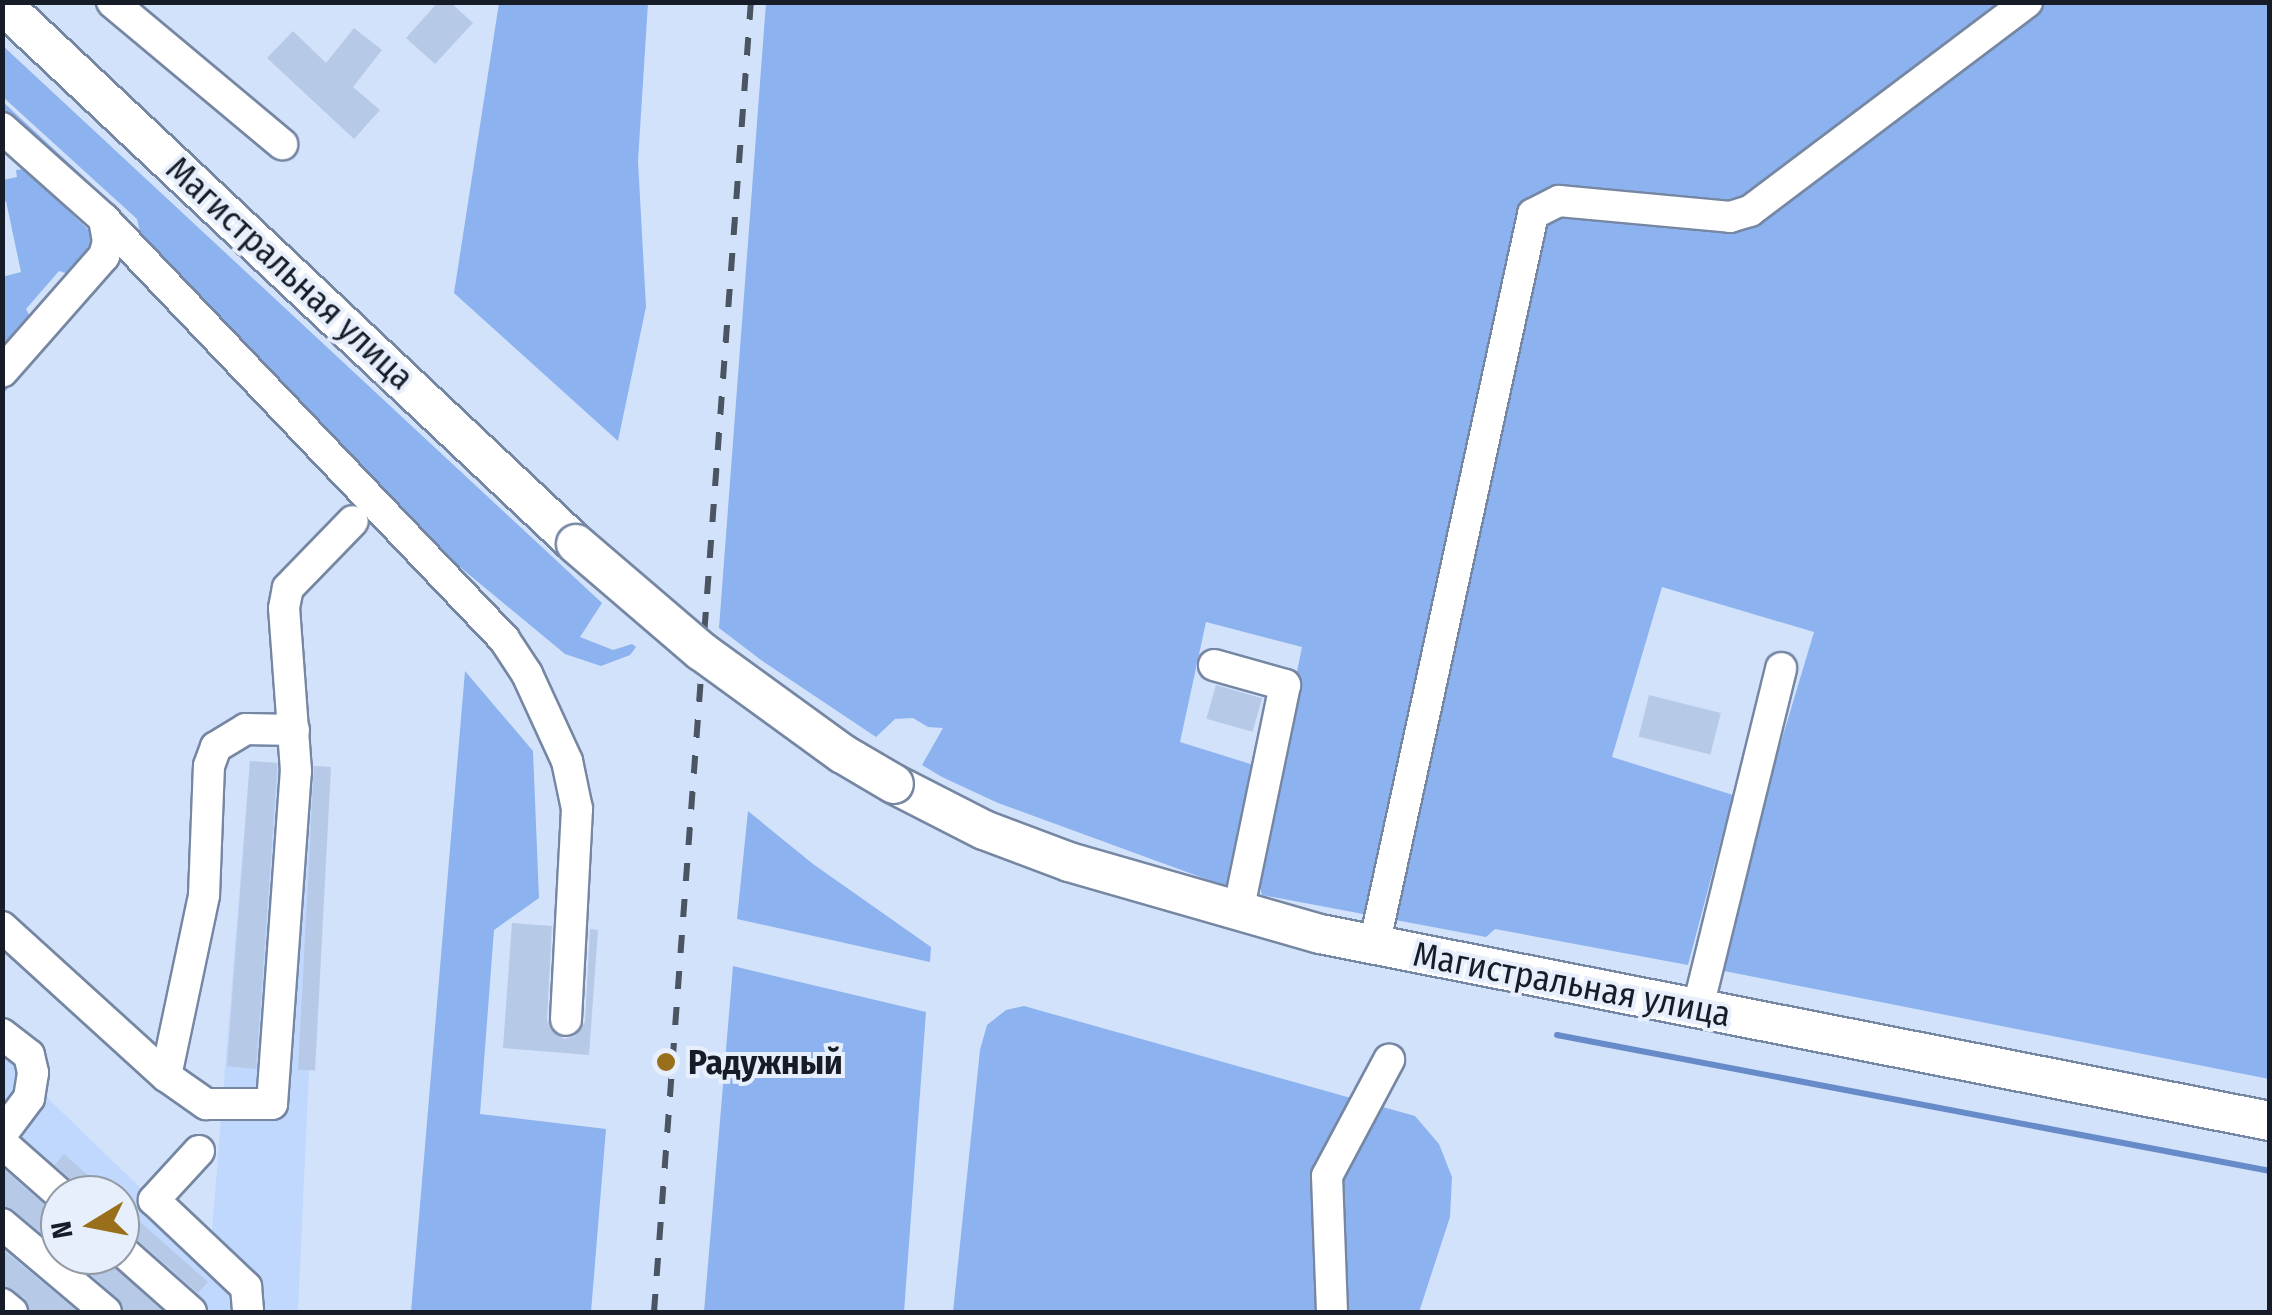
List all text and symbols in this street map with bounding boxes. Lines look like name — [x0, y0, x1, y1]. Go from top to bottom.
street label: Магистральная улица — [158, 148, 422, 398]
street label: Магистральная улица — [1410, 933, 1734, 1035]
place label: Радужный — [688, 1041, 843, 1083]
marker: Радужный — [653, 1049, 679, 1075]
north arrow — [40, 1175, 140, 1275]
text: N — [44, 1219, 80, 1241]

